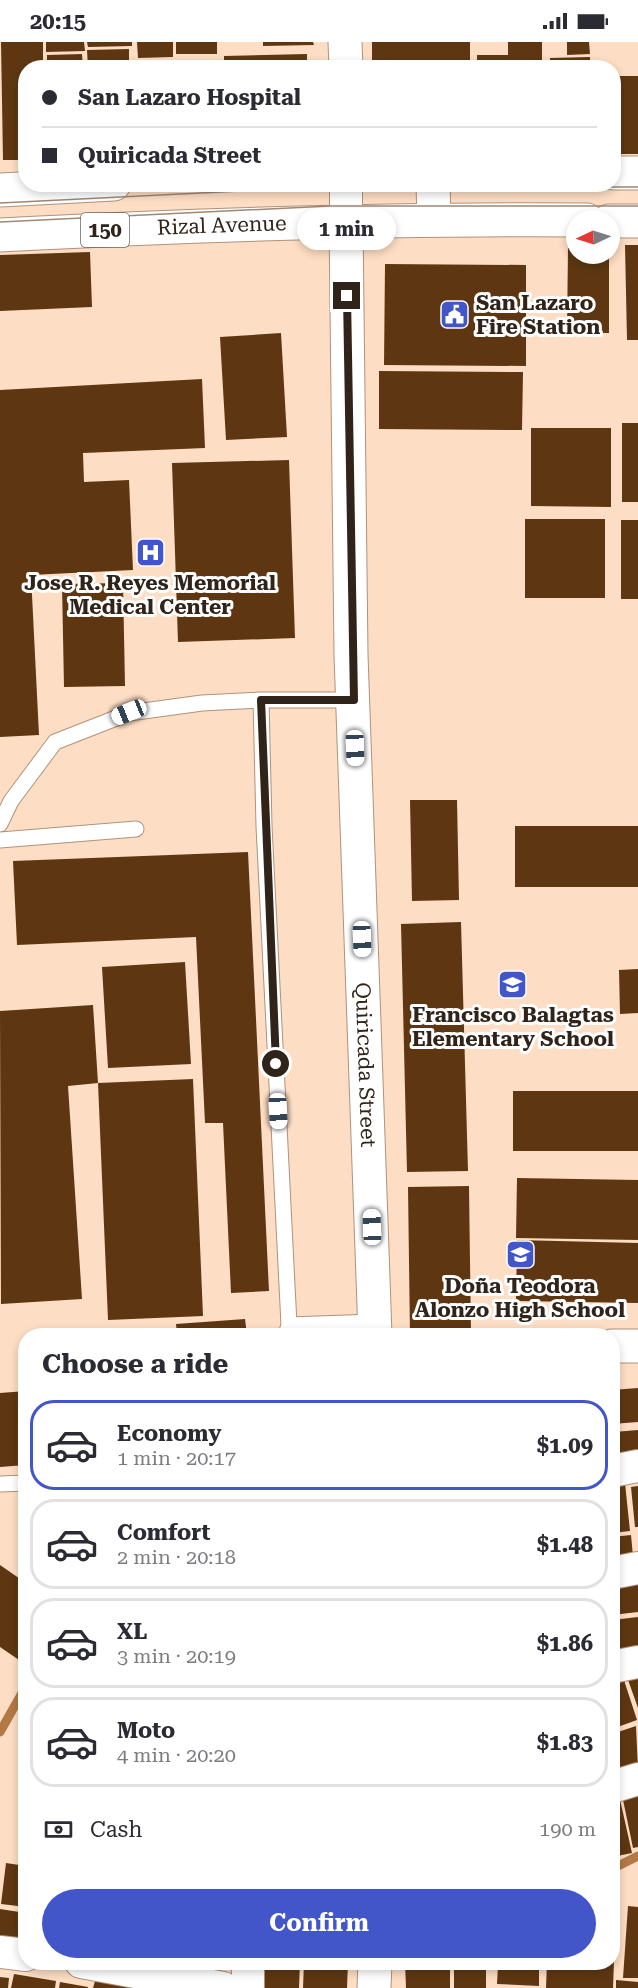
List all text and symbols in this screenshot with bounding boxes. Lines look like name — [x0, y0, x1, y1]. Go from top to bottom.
text: 20:15 — [30, 9, 86, 34]
text: San Lazaro Hospital — [78, 85, 301, 110]
text: Quiricada Street — [78, 143, 261, 168]
callout: 1 min — [298, 209, 397, 251]
north arrow — [566, 210, 620, 264]
map controls — [566, 210, 620, 264]
street label: Rizal Avenue — [156, 211, 287, 240]
road number: 150 — [81, 213, 129, 247]
text: 1 min — [319, 217, 374, 241]
route end — [333, 282, 360, 309]
place label: San Lazaro Fire Station — [476, 291, 600, 339]
public building icon: San Lazaro Fire Station — [439, 299, 471, 331]
hospital icon: Jose R. Reyes Memorial Medical Center — [134, 536, 166, 568]
place label: Jose R. Reyes Memorial Medical Center — [24, 571, 276, 619]
car — [109, 697, 149, 727]
car — [345, 730, 365, 766]
car — [352, 921, 372, 957]
school or university icon: Francisco Balagtas Elementary School — [497, 968, 529, 1000]
street label: Quiricada Street — [351, 982, 380, 1148]
place label: Francisco Balagtas Elementary School — [412, 1003, 614, 1051]
route start — [262, 1050, 289, 1077]
car — [268, 1093, 288, 1129]
car — [362, 1209, 382, 1245]
school or university icon: Doña Teodora Alonzo High School — [504, 1239, 536, 1271]
place label: Doña Teodora Alonzo High School — [415, 1274, 625, 1322]
text: Choose a ride — [42, 1348, 228, 1380]
icon: car — [45, 1418, 99, 1472]
text: Economy — [117, 1421, 221, 1446]
text: $1.09 — [537, 1433, 593, 1458]
text: 1 min · 20:17 — [117, 1446, 236, 1470]
icon: car — [45, 1517, 99, 1571]
text: Comfort — [117, 1520, 210, 1545]
text: $1.48 — [537, 1532, 593, 1557]
text: 2 min · 20:18 — [117, 1545, 236, 1569]
icon: car — [45, 1616, 99, 1670]
text: XL — [117, 1619, 147, 1644]
text: $1.86 — [537, 1631, 593, 1656]
text: 3 min · 20:19 — [117, 1644, 236, 1668]
icon: car — [45, 1715, 99, 1769]
text: Moto — [117, 1718, 175, 1743]
text: $1.83 — [537, 1730, 593, 1755]
text: 4 min · 20:20 — [117, 1743, 236, 1767]
icon: cash — [42, 1813, 75, 1846]
text: Cash — [90, 1817, 142, 1842]
text: 190 m — [539, 1817, 596, 1841]
button: Confirm — [42, 1889, 596, 1958]

